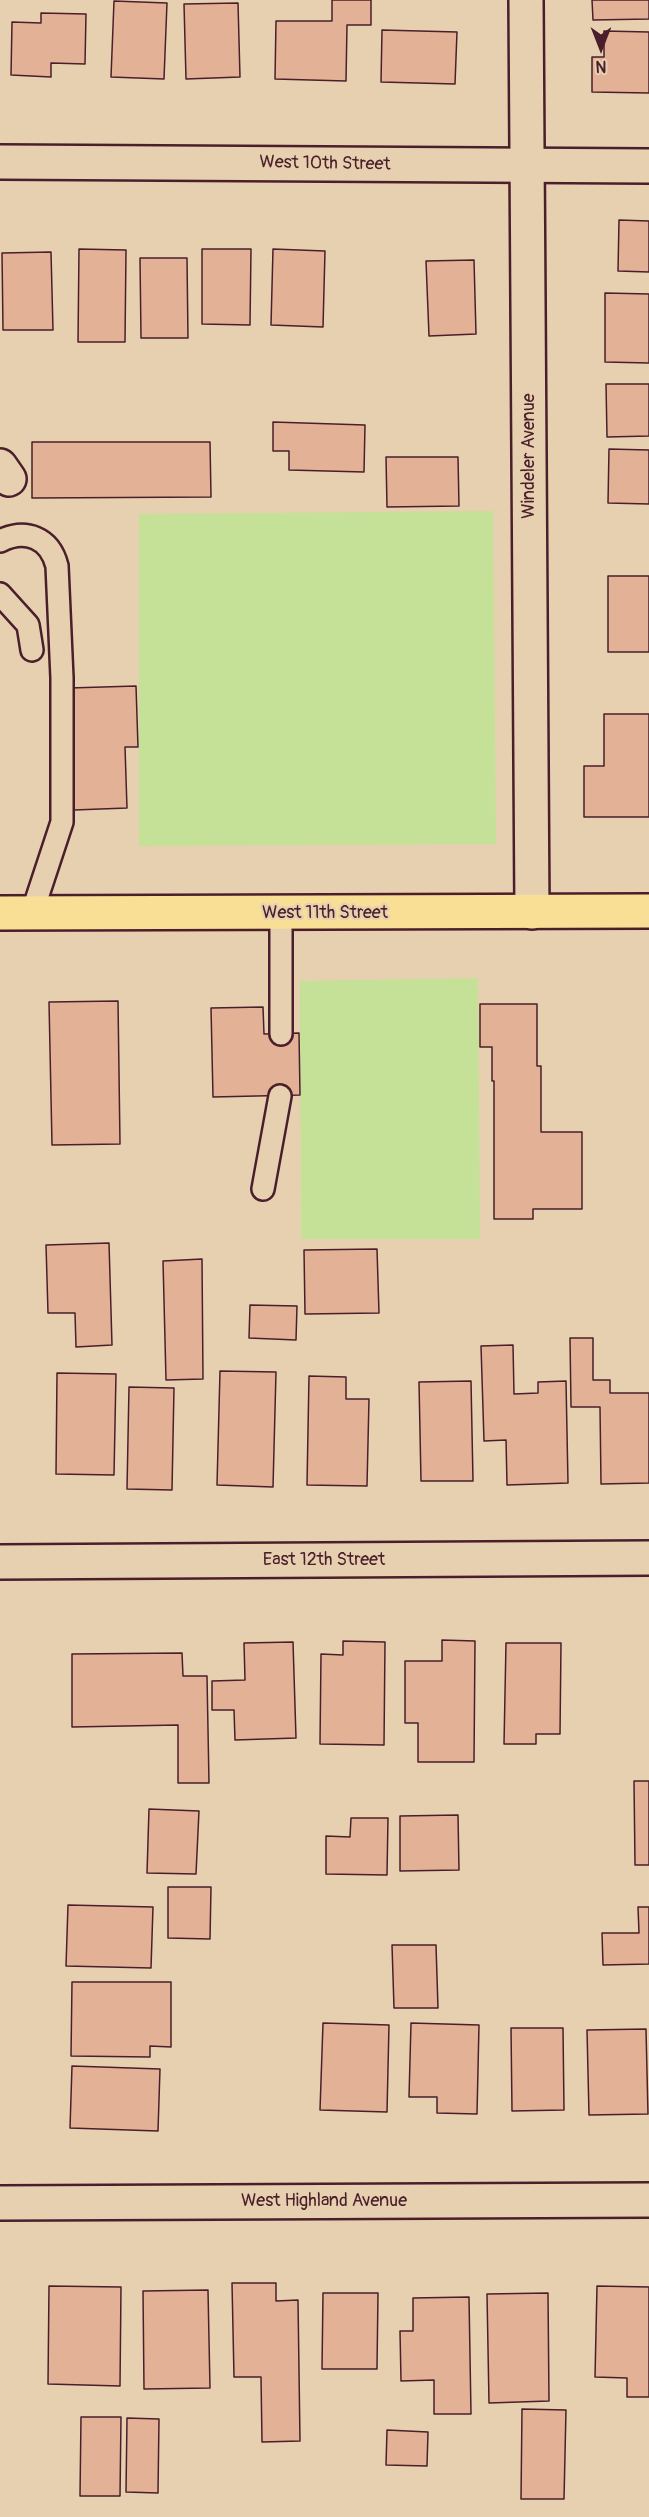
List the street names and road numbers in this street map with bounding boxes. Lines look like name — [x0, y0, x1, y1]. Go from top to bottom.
street label: West 10th Street — [259, 152, 391, 176]
street label: Windeler Avenue — [518, 393, 540, 519]
street label: West 11th Street — [262, 902, 388, 924]
street label: East 12th Street — [263, 1549, 385, 1571]
street label: West Highland Avenue — [241, 2190, 407, 2212]

